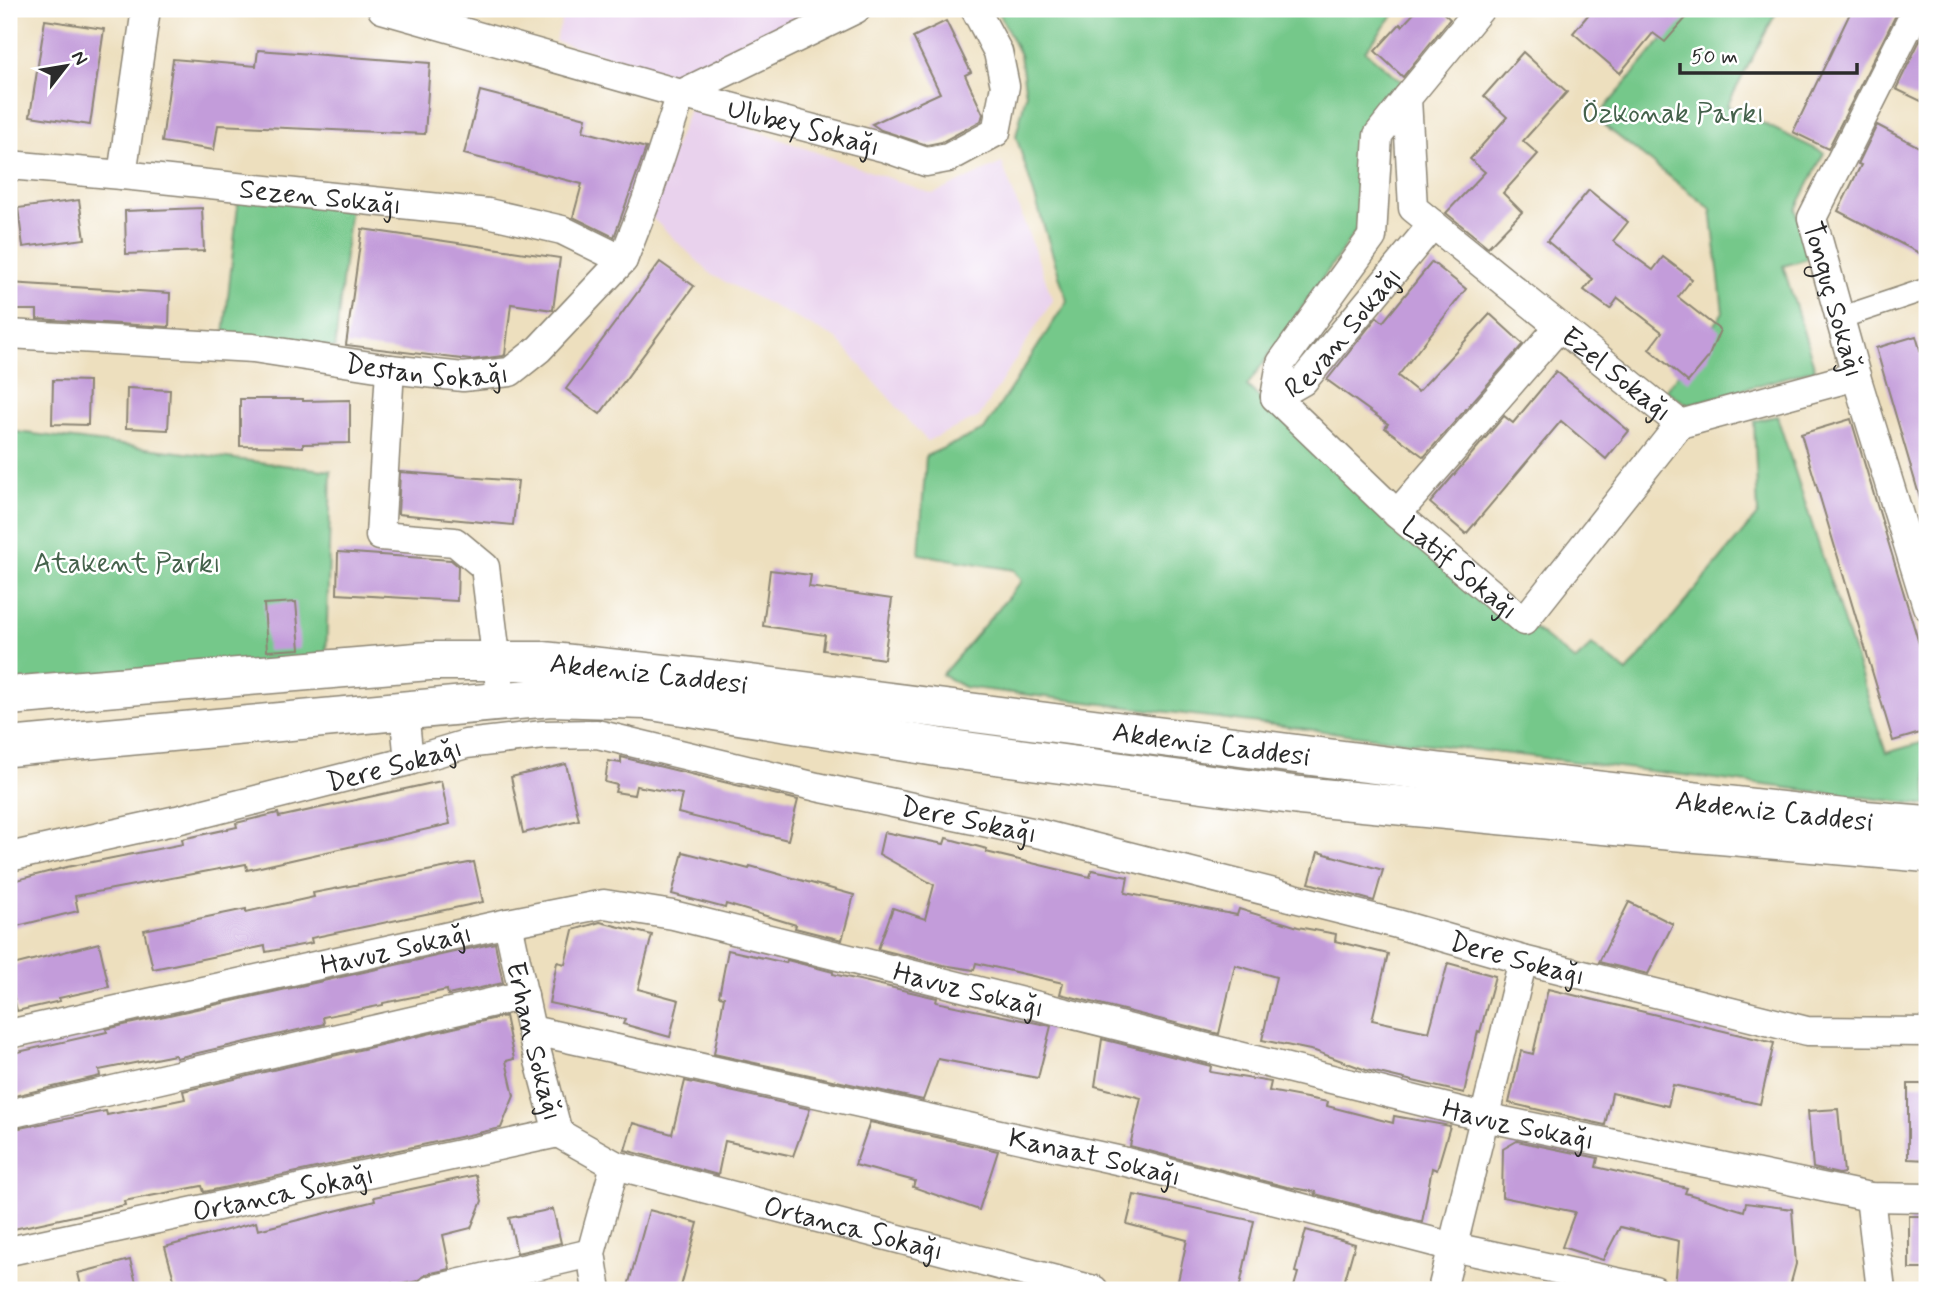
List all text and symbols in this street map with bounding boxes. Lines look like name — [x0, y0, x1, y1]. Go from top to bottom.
north arrow — [32, 32, 102, 102]
scale bar — [1680, 32, 1857, 76]
text: 50 m — [1691, 43, 1738, 71]
text: N — [65, 46, 93, 70]
street label: Ulubey Sokağı — [723, 91, 884, 167]
park label: Özkonak Parkı — [1582, 96, 1764, 133]
street label: Sezen Sokağı — [237, 171, 403, 225]
street label: Tonguç Sokağı — [1793, 217, 1871, 382]
street label: Revan Sokağı — [1279, 260, 1411, 409]
street label: Ezel Sokağı — [1553, 319, 1679, 431]
street label: Destan Sokağı — [343, 346, 510, 398]
street label: Latif Sokağı — [1393, 509, 1525, 629]
park label: Atakent Parkı — [33, 546, 221, 583]
street label: Akdeniz Caddesi — [548, 646, 750, 705]
street label: Akdeniz Caddesi — [1110, 715, 1312, 777]
street label: Dere Sokağı — [323, 730, 467, 802]
street label: Akdeniz Caddesi — [1673, 783, 1875, 842]
street label: Dere Sokağı — [897, 789, 1040, 854]
street label: Havuz Sokağı — [317, 916, 475, 985]
street label: Dere Sokağı — [1445, 924, 1588, 996]
street label: Havuz Sokağı — [889, 955, 1048, 1028]
street label: Erhan Sokağı — [496, 959, 570, 1125]
street label: Havuz Sokağı — [1438, 1091, 1597, 1160]
street label: Kanaat Sokağı — [1005, 1120, 1185, 1197]
street label: Ortanca Sokağı — [189, 1157, 377, 1232]
street label: Ortanca Sokağı — [759, 1189, 947, 1271]

